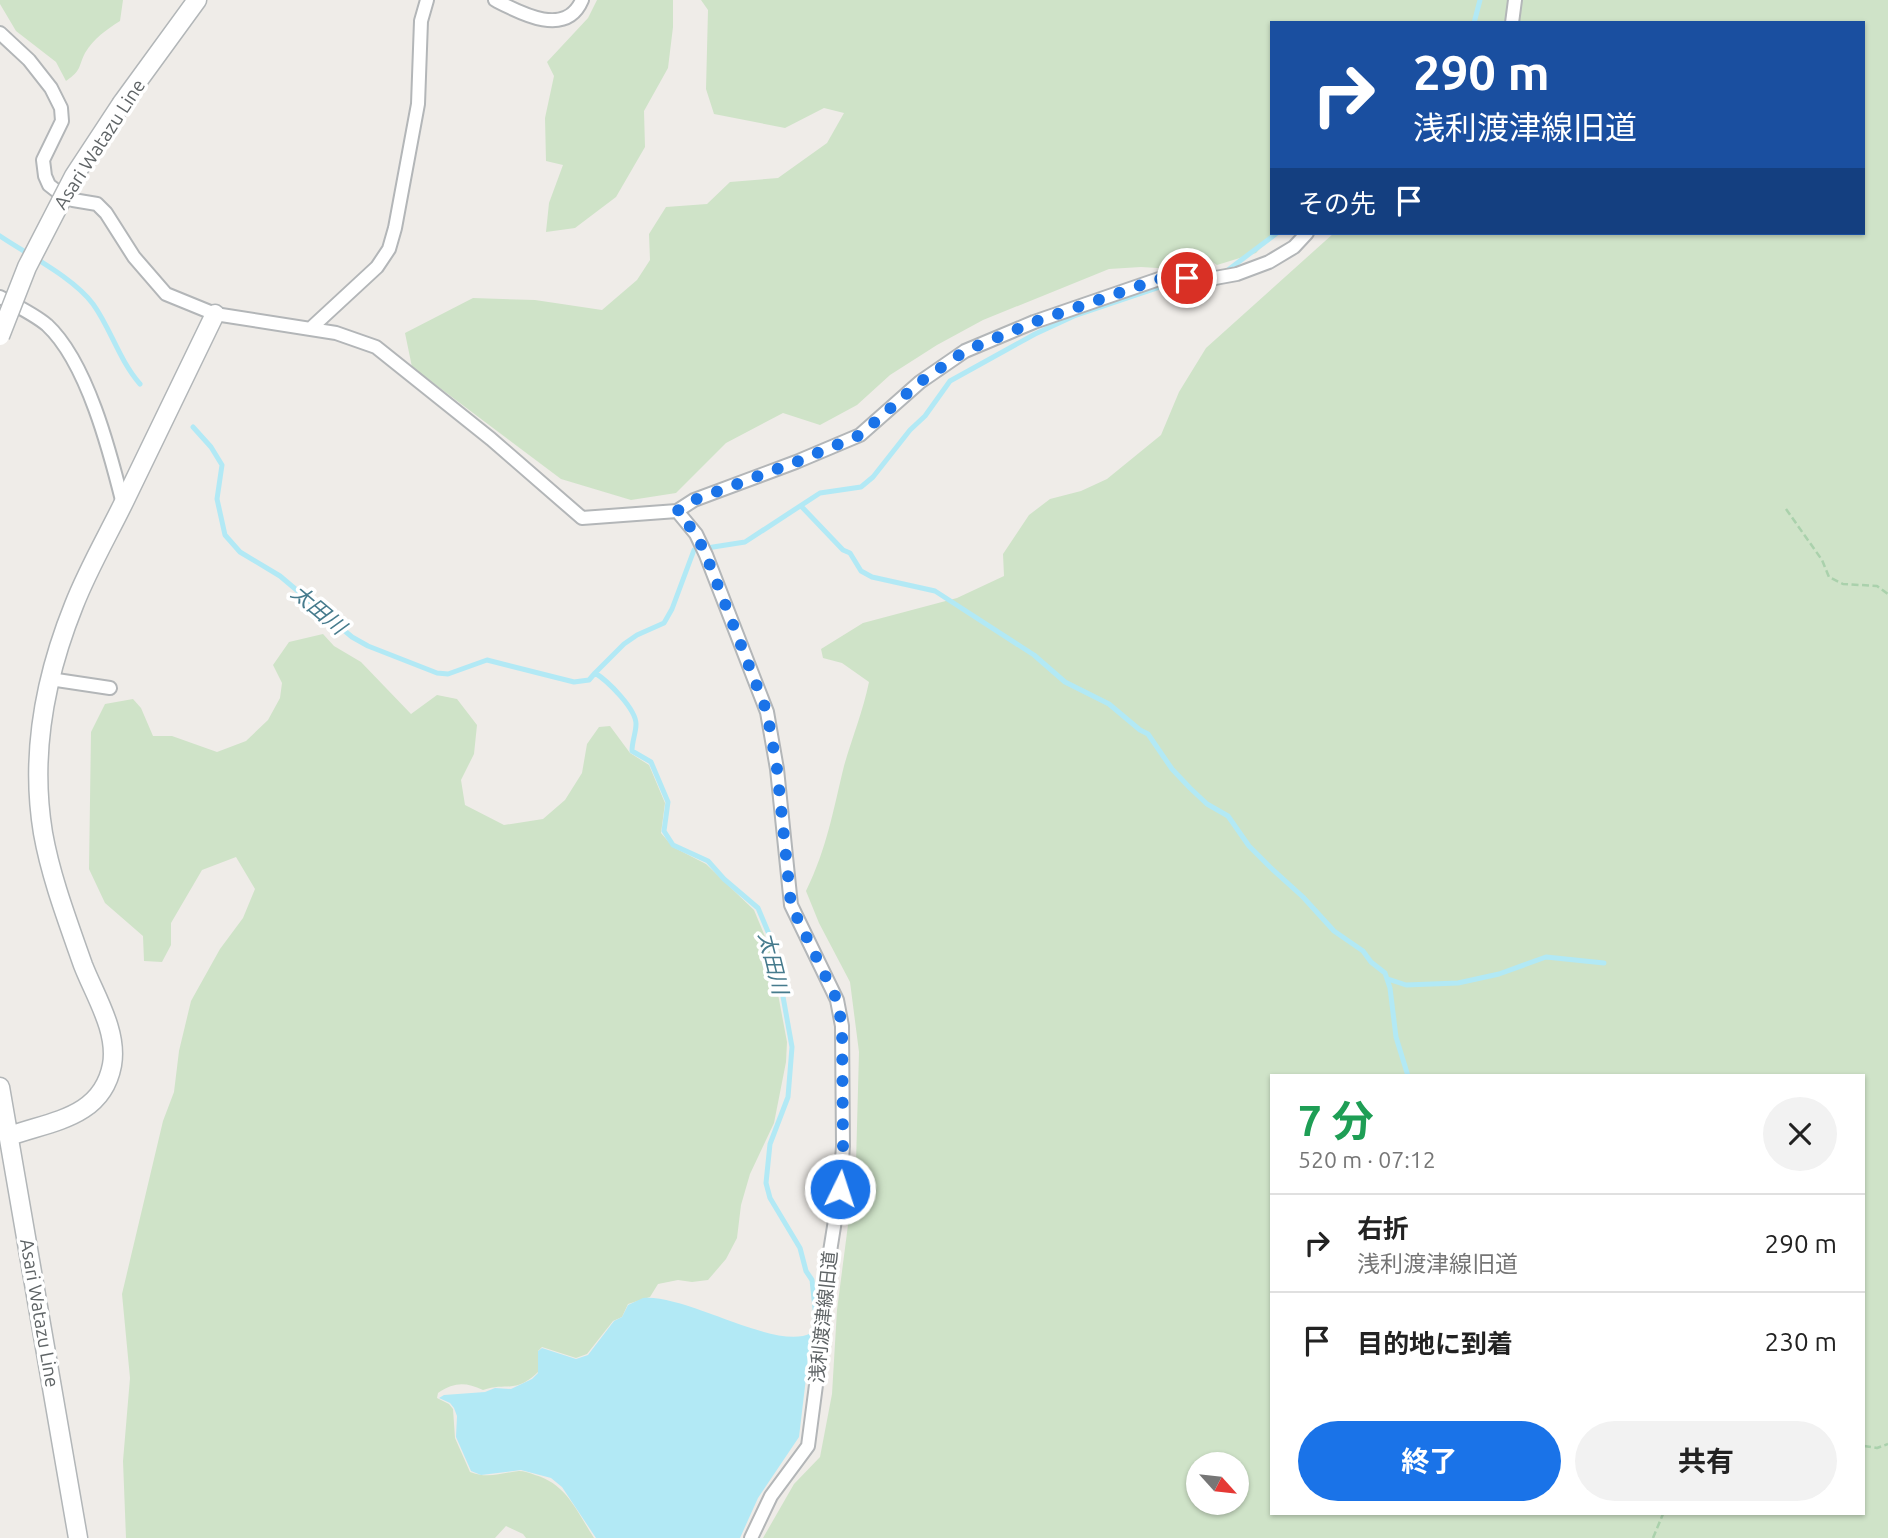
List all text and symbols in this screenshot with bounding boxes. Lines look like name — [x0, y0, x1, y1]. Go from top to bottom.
text: 290 m — [1413, 44, 1550, 99]
icon: right — [1298, 49, 1389, 140]
street label: Asari Watazu Line — [49, 75, 149, 213]
text: 浅利渡津線旧道 — [1413, 109, 1637, 145]
icon: arrive — [1390, 182, 1428, 220]
text: その先 — [1298, 189, 1376, 218]
pin — [1157, 248, 1217, 308]
icon: arrive — [1168, 259, 1206, 297]
water label: 太田川 — [287, 580, 352, 640]
water label: 太田川 — [755, 930, 794, 998]
text: 7 分 — [1298, 1097, 1374, 1144]
button: close — [1763, 1097, 1837, 1171]
text: 520 m · 07:12 — [1298, 1147, 1436, 1172]
position arrow — [803, 1152, 877, 1226]
text: 右折 — [1357, 1214, 1409, 1243]
icon: right — [1298, 1224, 1336, 1262]
text: 290 m — [1765, 1229, 1837, 1258]
street label: Asari Watazu Line — [16, 1237, 64, 1389]
street label: 浅利渡津線旧道 — [805, 1250, 841, 1384]
text: 浅利渡津線旧道 — [1357, 1251, 1518, 1276]
icon: arrive — [1298, 1322, 1336, 1360]
text: 230 m — [1765, 1327, 1837, 1356]
text: 目的地に到着 — [1357, 1329, 1513, 1358]
button: 終了 — [1298, 1421, 1561, 1501]
button: 共有 — [1575, 1421, 1837, 1501]
north arrow — [1186, 1452, 1250, 1516]
map controls — [1186, 1452, 1249, 1515]

